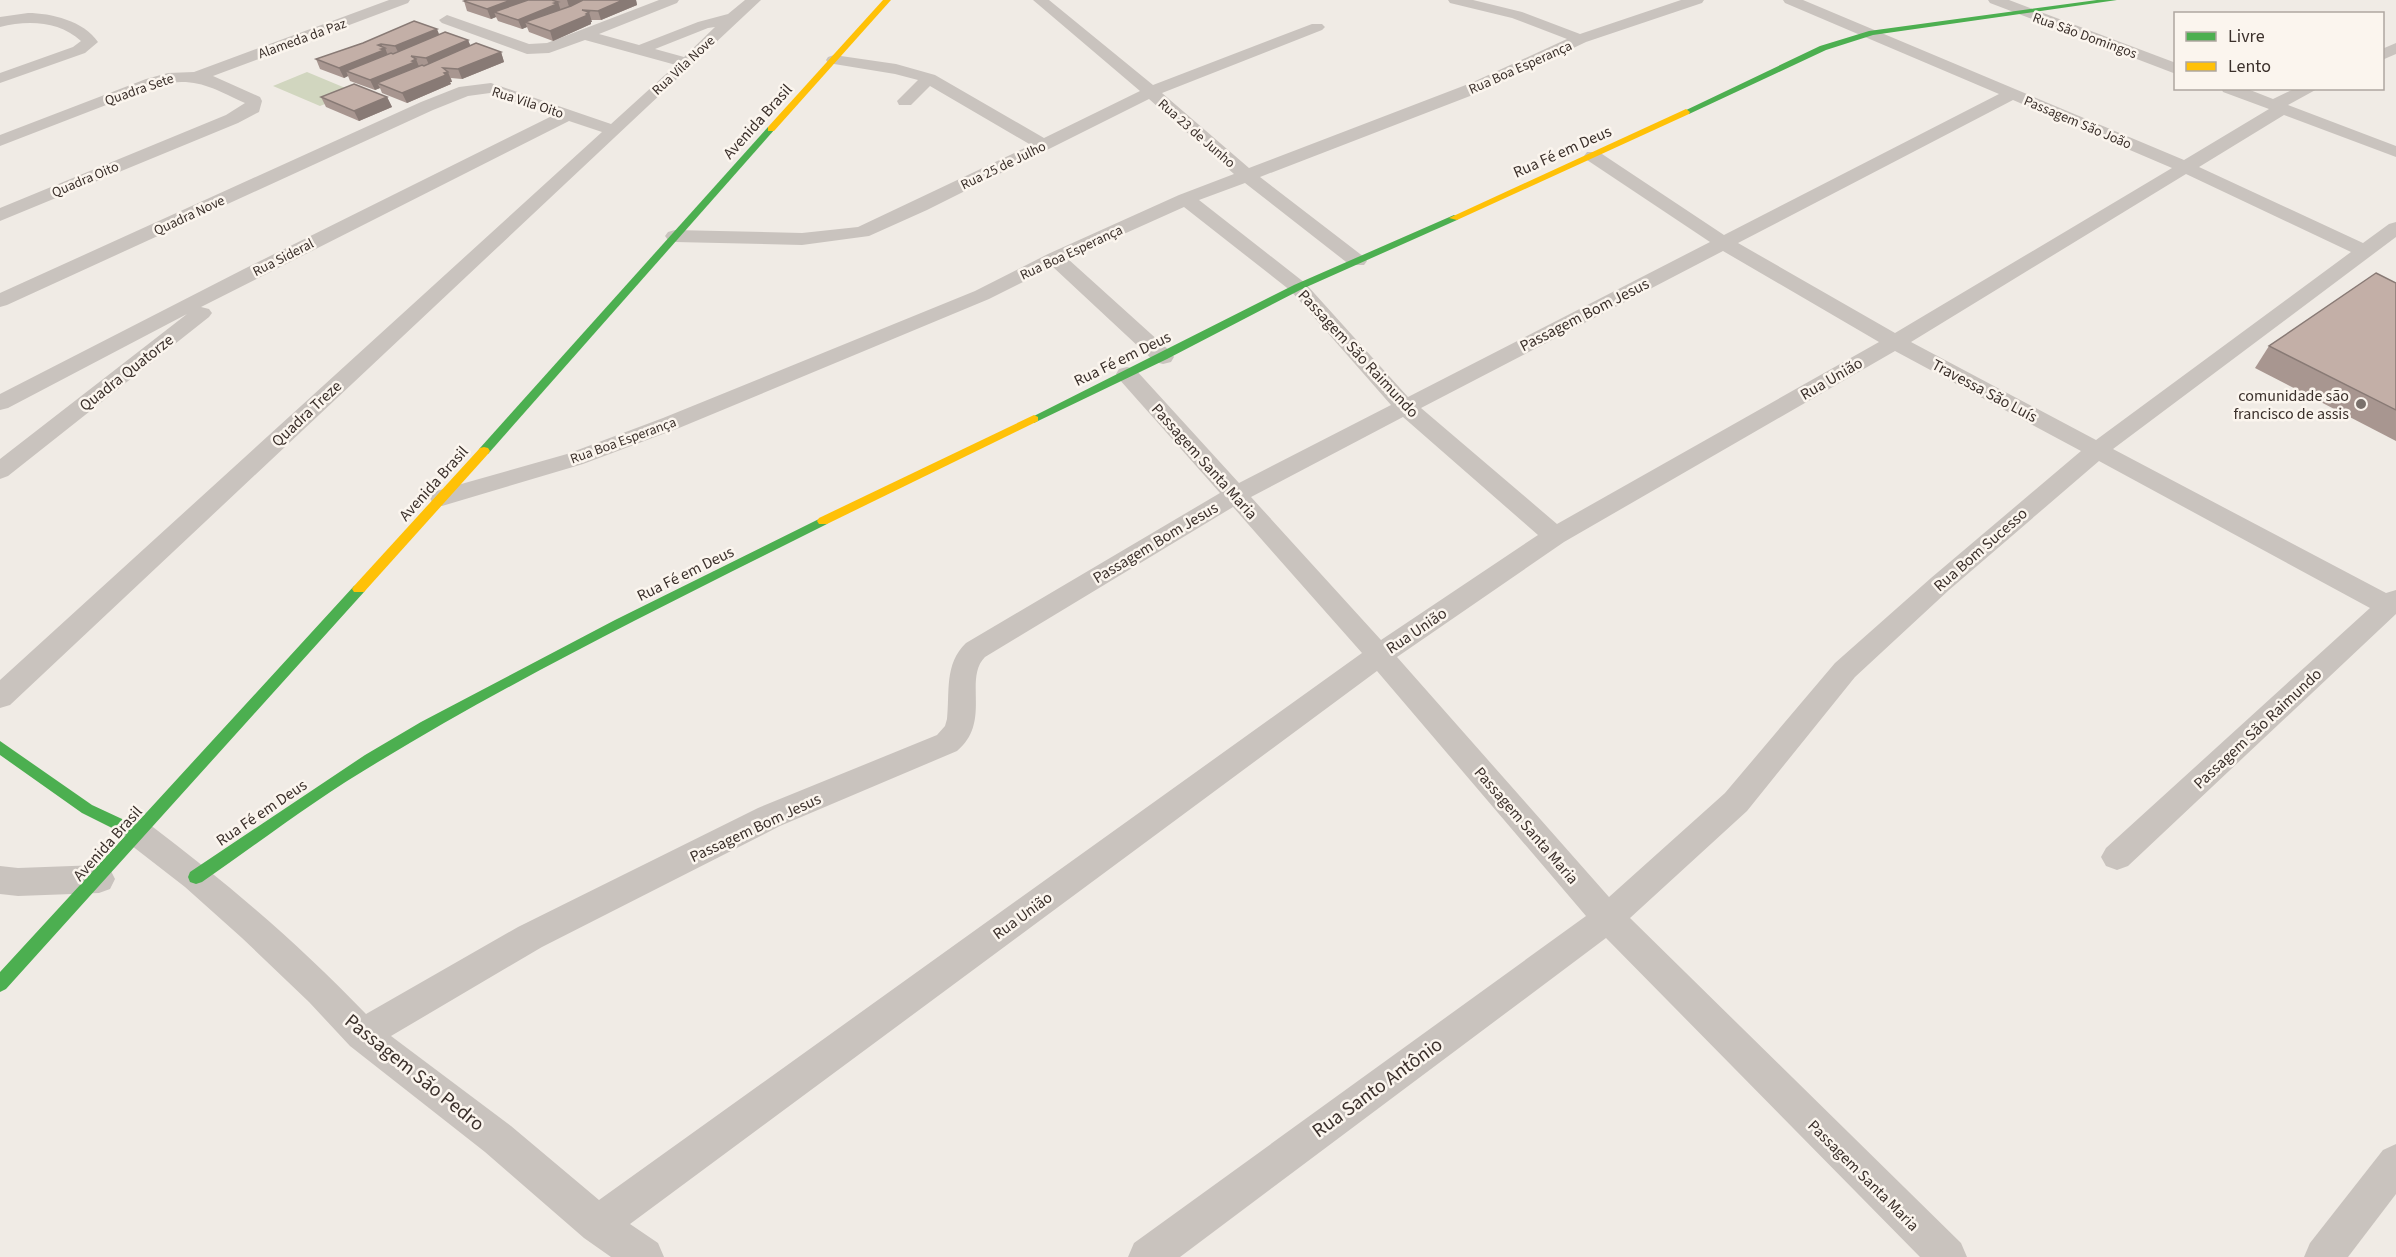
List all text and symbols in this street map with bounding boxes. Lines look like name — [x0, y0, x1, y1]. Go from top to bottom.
street label: Rua São Domingos — [2030, 8, 2140, 64]
legend — [2174, 12, 2384, 90]
street label: Alameda da Paz — [256, 14, 349, 64]
text: Livre — [2228, 24, 2265, 49]
street label: Rua Vila Nove — [648, 31, 720, 100]
street label: Rua Boa Esperança — [1465, 36, 1575, 100]
text: Lento — [2228, 54, 2271, 79]
street label: Quadra Sete — [102, 69, 177, 111]
street label: Avenida Brasil — [718, 79, 797, 164]
street label: Rua Vila Oito — [489, 82, 566, 124]
street label: Passagem São João — [2021, 91, 2134, 155]
street label: Rua 23 de Junho — [1153, 94, 1239, 173]
street label: Rua Fé em Deus — [1510, 120, 1615, 183]
street label: Rua 25 de Julho — [957, 137, 1050, 195]
street label: Quadra Oito — [49, 157, 122, 203]
street label: Quadra Nove — [151, 191, 228, 241]
street label: Rua Boa Esperança — [1017, 220, 1126, 286]
street label: Rua Sideral — [249, 234, 318, 282]
street label: Passagem Bom Jesus — [1516, 273, 1653, 357]
street label: Passagem São Raimundo — [1293, 285, 1424, 423]
street label: Rua Fé em Deus — [1070, 326, 1175, 392]
street label: Quadra Quatorze — [75, 329, 178, 416]
street label: Rua União — [1796, 352, 1867, 406]
street label: Travessa São Luís — [1928, 354, 2041, 428]
street label: Quadra Treze — [267, 375, 347, 452]
place label: comunidade são francisco de assis — [2233, 385, 2349, 425]
marker: comunidade são francisco de assis — [2354, 397, 2368, 411]
street label: Passagem Santa Maria — [1146, 399, 1262, 524]
street label: Rua Boa Esperança — [568, 412, 679, 469]
street label: Avenida Brasil — [394, 441, 473, 526]
street label: Passagem Bom Jesus — [1089, 497, 1222, 589]
street label: Rua Bom Sucesso — [1929, 503, 2032, 597]
street label: Rua Fé em Deus — [633, 541, 738, 607]
street label: Rua União — [1382, 602, 1451, 659]
street label: Passagem São Raimundo — [2189, 663, 2327, 794]
street label: Passagem Santa Maria — [1469, 762, 1583, 889]
street label: Rua Fé em Deus — [212, 774, 312, 851]
street label: Passagem Bom Jesus — [686, 788, 825, 868]
street label: Avenida Brasil — [68, 801, 147, 886]
street label: Rua União — [988, 887, 1057, 945]
street label: Passagem São Pedro — [338, 1008, 490, 1138]
street label: Rua Santo Antônio — [1307, 1031, 1449, 1145]
street label: Passagem Santa Maria — [1803, 1115, 1924, 1236]

